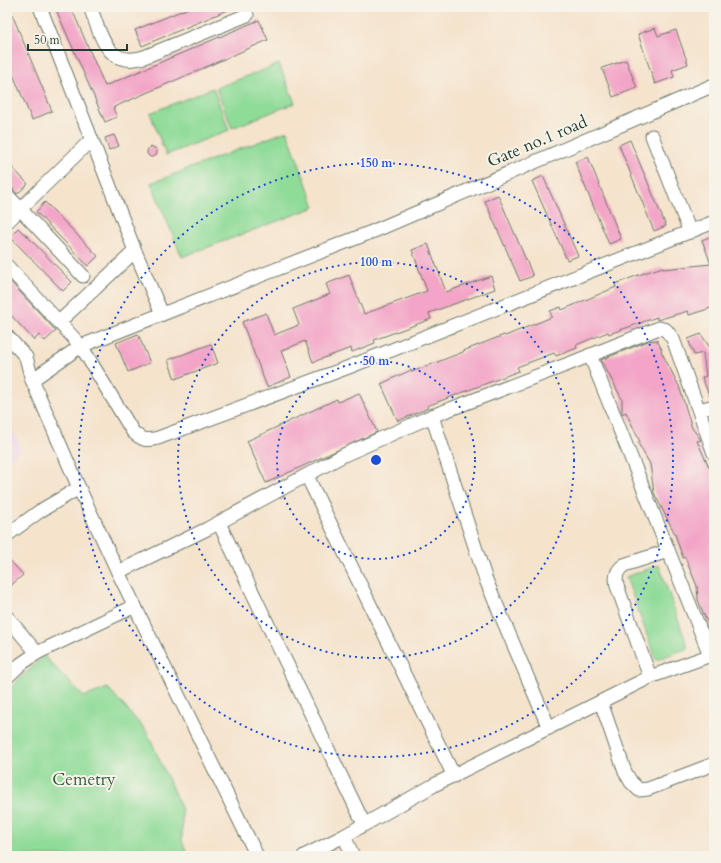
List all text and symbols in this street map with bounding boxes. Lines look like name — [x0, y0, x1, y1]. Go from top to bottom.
scale bar — [28, 26, 127, 52]
text: 50 m — [34, 32, 61, 48]
street label: Gate no.1 road — [484, 110, 591, 173]
text: 150 m — [360, 155, 393, 171]
text: 100 m — [360, 254, 393, 270]
text: 50 m — [363, 353, 390, 369]
centre of rings — [369, 453, 383, 467]
park label: Cemetry — [52, 768, 116, 791]

